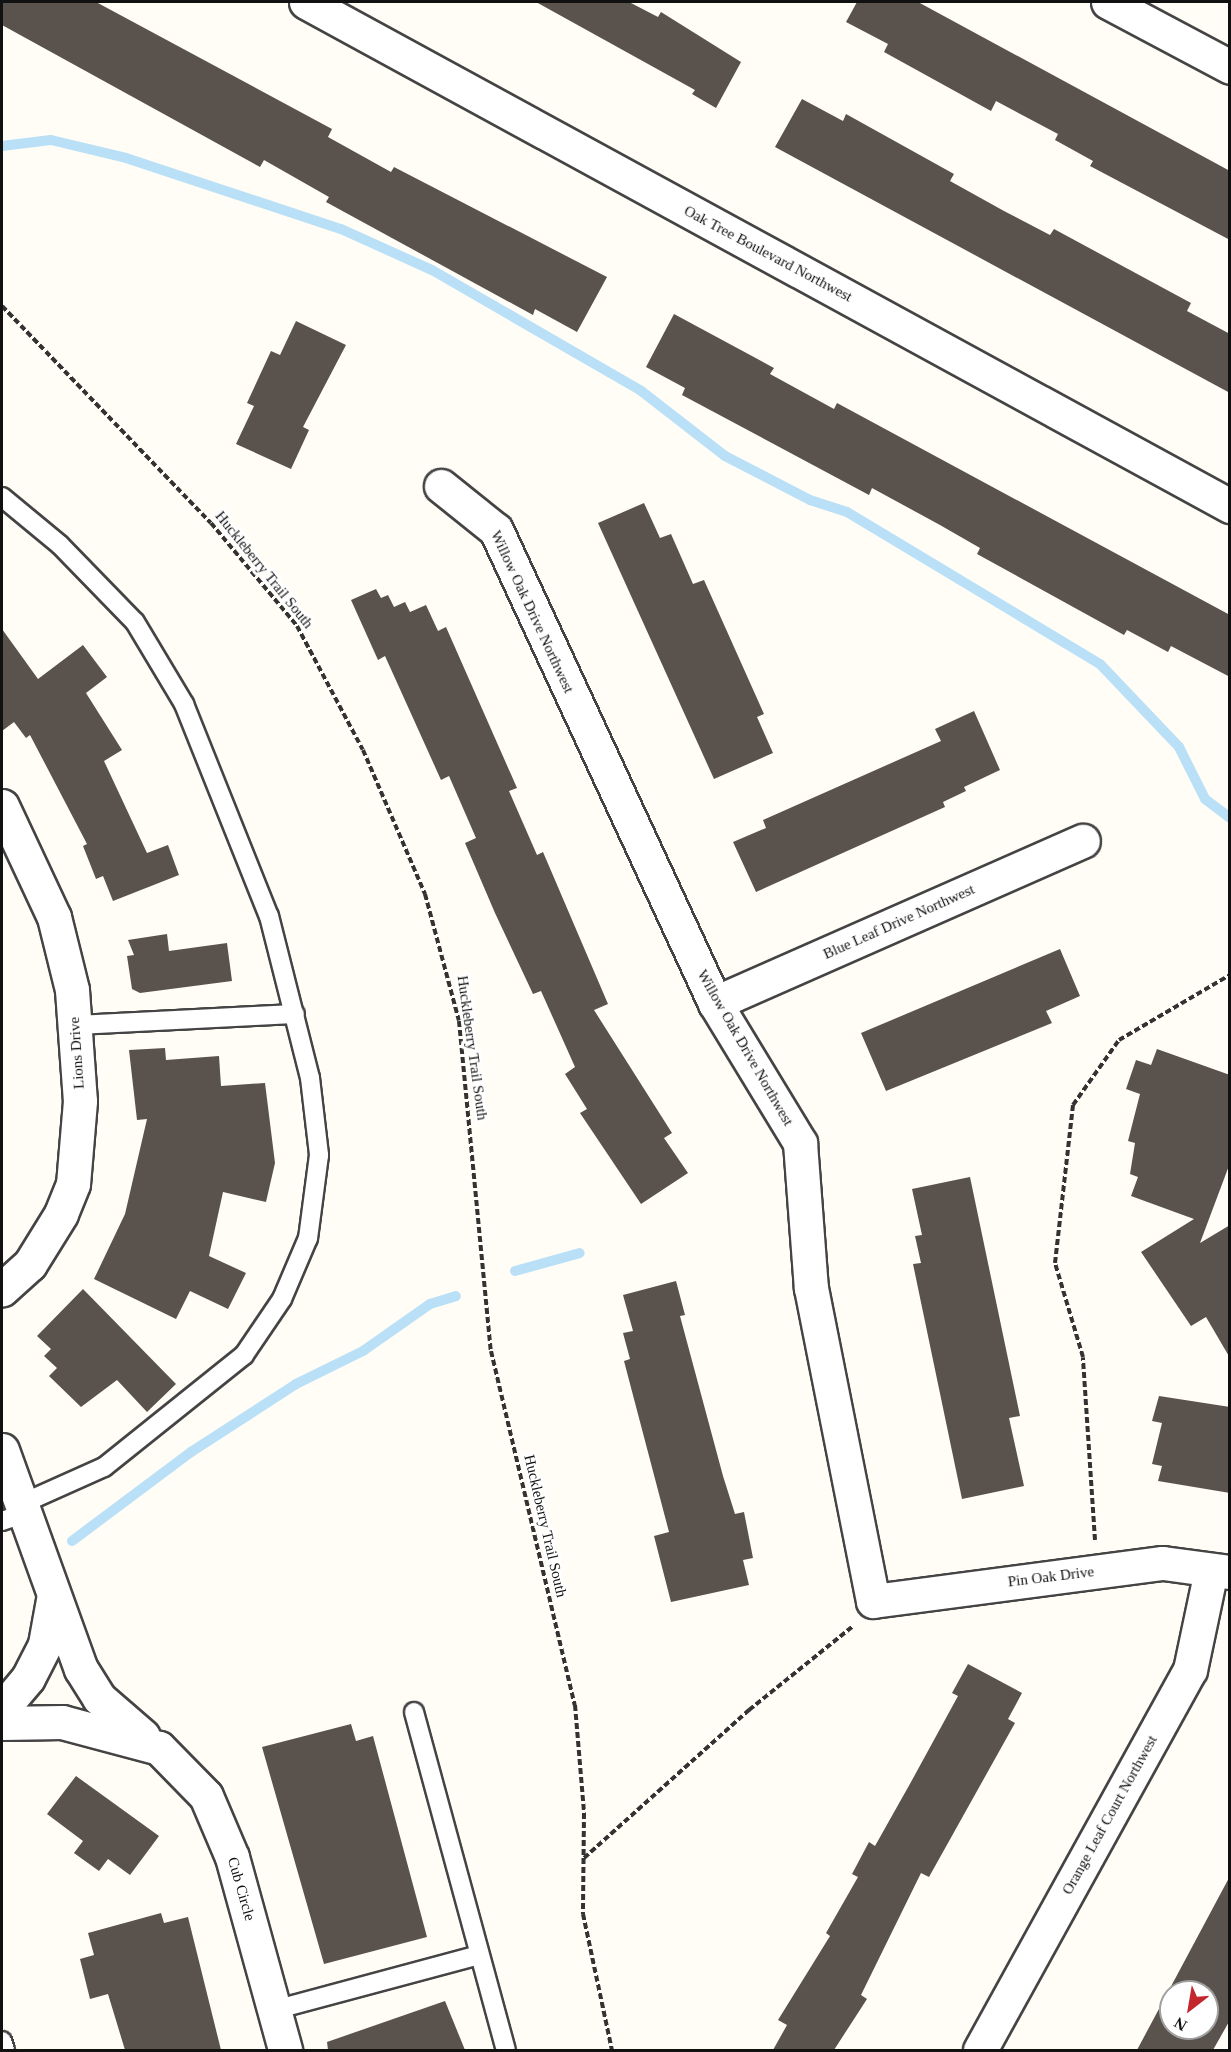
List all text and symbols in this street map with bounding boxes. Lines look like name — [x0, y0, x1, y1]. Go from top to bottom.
street label: Oak Tree Boulevard Northwest — [681, 202, 855, 306]
street label: Huckleberry Trail South — [211, 508, 317, 632]
street label: Willow Oak Drive Northwest — [486, 528, 578, 696]
street label: Blue Leaf Drive Northwest — [821, 880, 977, 964]
street label: Willow Oak Drive Northwest — [693, 967, 797, 1129]
street label: Huckleberry Trail South — [453, 974, 491, 1122]
street label: Lions Drive — [66, 1016, 88, 1090]
street label: Huckleberry Trail South — [520, 1453, 570, 1599]
street label: Pin Oak Drive — [1007, 1563, 1095, 1591]
street label: Orange Leaf Court Northwest — [1059, 1732, 1161, 1898]
street label: Cub Circle — [223, 1855, 259, 1923]
north arrow — [1159, 1980, 1219, 2040]
text: N — [1171, 2014, 1190, 2034]

